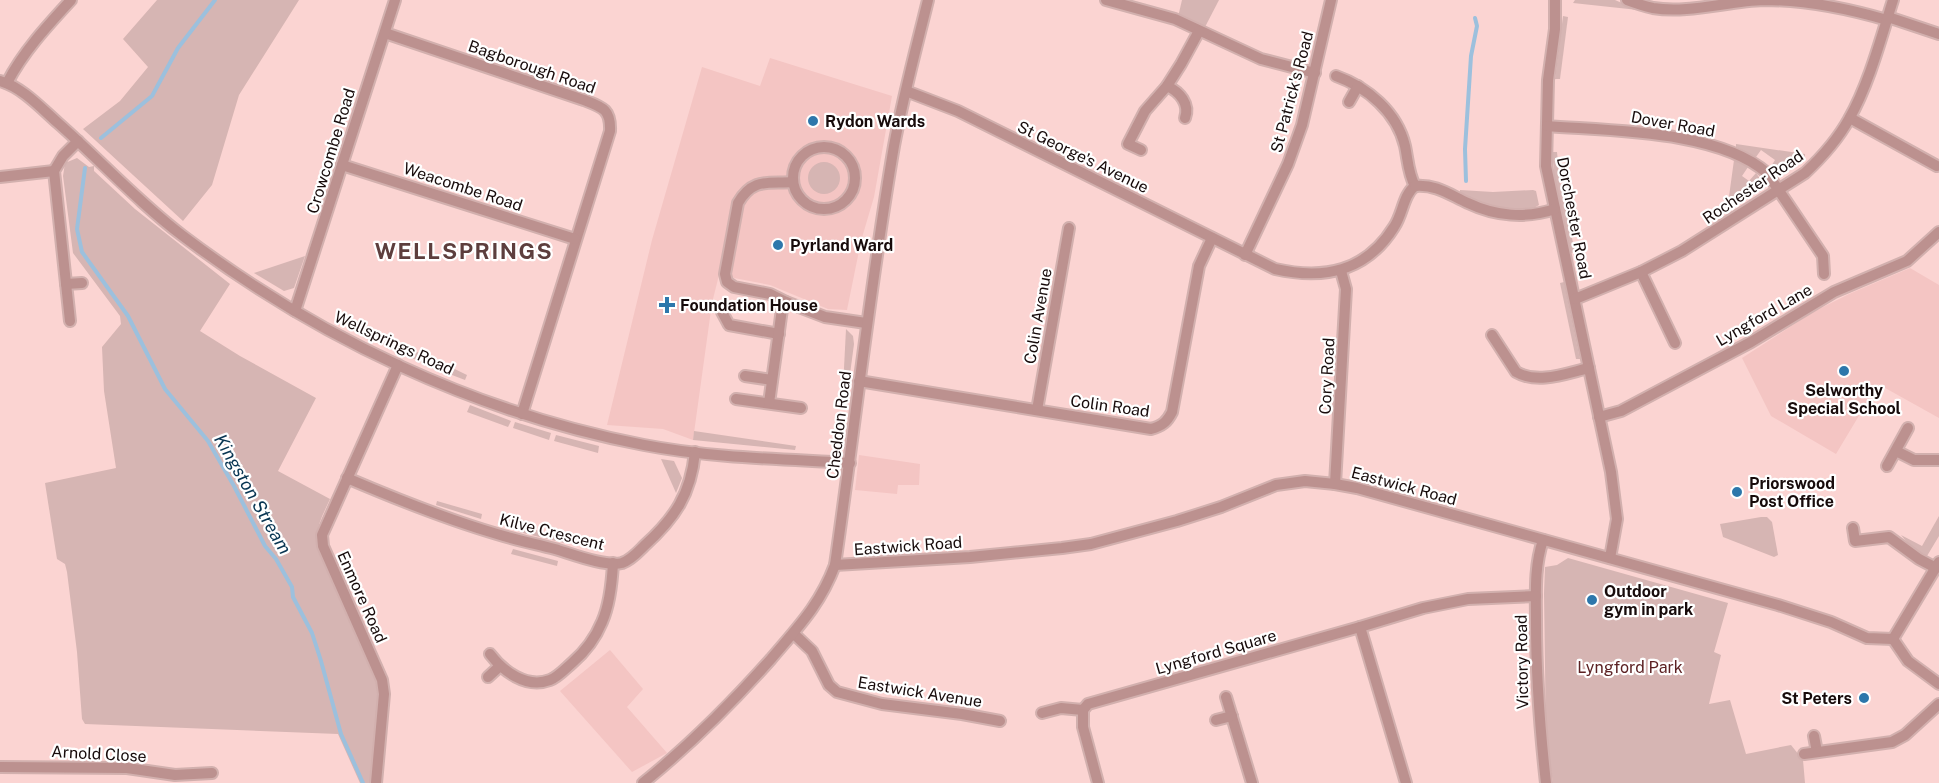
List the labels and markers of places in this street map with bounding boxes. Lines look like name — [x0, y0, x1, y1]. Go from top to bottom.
place label: Rydon Wards — [825, 112, 925, 131]
marker: Rydon Wards — [806, 114, 820, 128]
place label: Pyrland Ward — [790, 236, 893, 255]
marker: Pyrland Ward — [771, 238, 785, 252]
marker: Foundation House — [658, 296, 676, 314]
place label: Foundation House — [680, 296, 818, 315]
marker: Selworthy Special School — [1837, 364, 1851, 378]
place label: Selworthy Special School — [1787, 381, 1901, 418]
place label: Priorswood Post Office — [1749, 474, 1835, 511]
marker: Priorswood Post Office — [1730, 485, 1744, 499]
place label: Outdoor gym in park — [1604, 582, 1693, 619]
marker: Outdoor gym in park — [1585, 593, 1599, 607]
place label: St Peters — [1781, 689, 1852, 708]
marker: St Peters — [1857, 691, 1871, 705]

